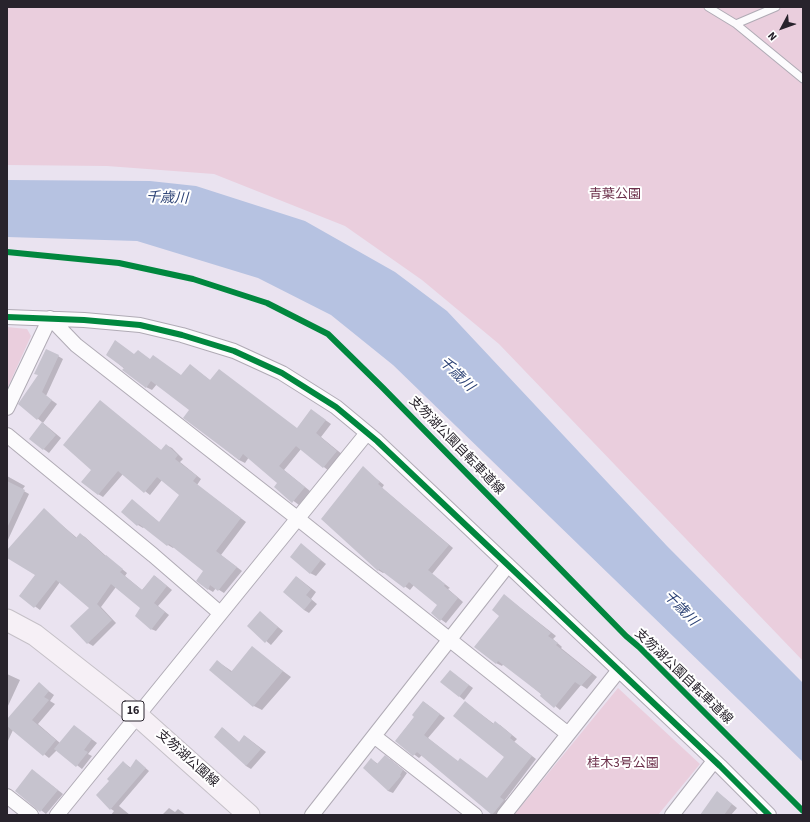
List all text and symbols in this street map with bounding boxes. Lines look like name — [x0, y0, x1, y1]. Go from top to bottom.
north arrow — [762, 8, 802, 48]
text: N — [765, 29, 781, 44]
park label: 青葉公園 — [589, 187, 641, 203]
water label: 千歳川 — [146, 190, 188, 208]
water label: 千歳川 — [435, 354, 477, 396]
street label: 支笏湖公園自転車道線 — [405, 394, 507, 498]
water label: 千歳川 — [659, 588, 701, 630]
street label: 支笏湖公園自転車道線 — [631, 626, 735, 728]
road number: 16 — [122, 701, 144, 721]
street label: 支笏湖公園線 — [153, 727, 221, 791]
park label: 桂木3号公園 — [587, 756, 659, 772]

